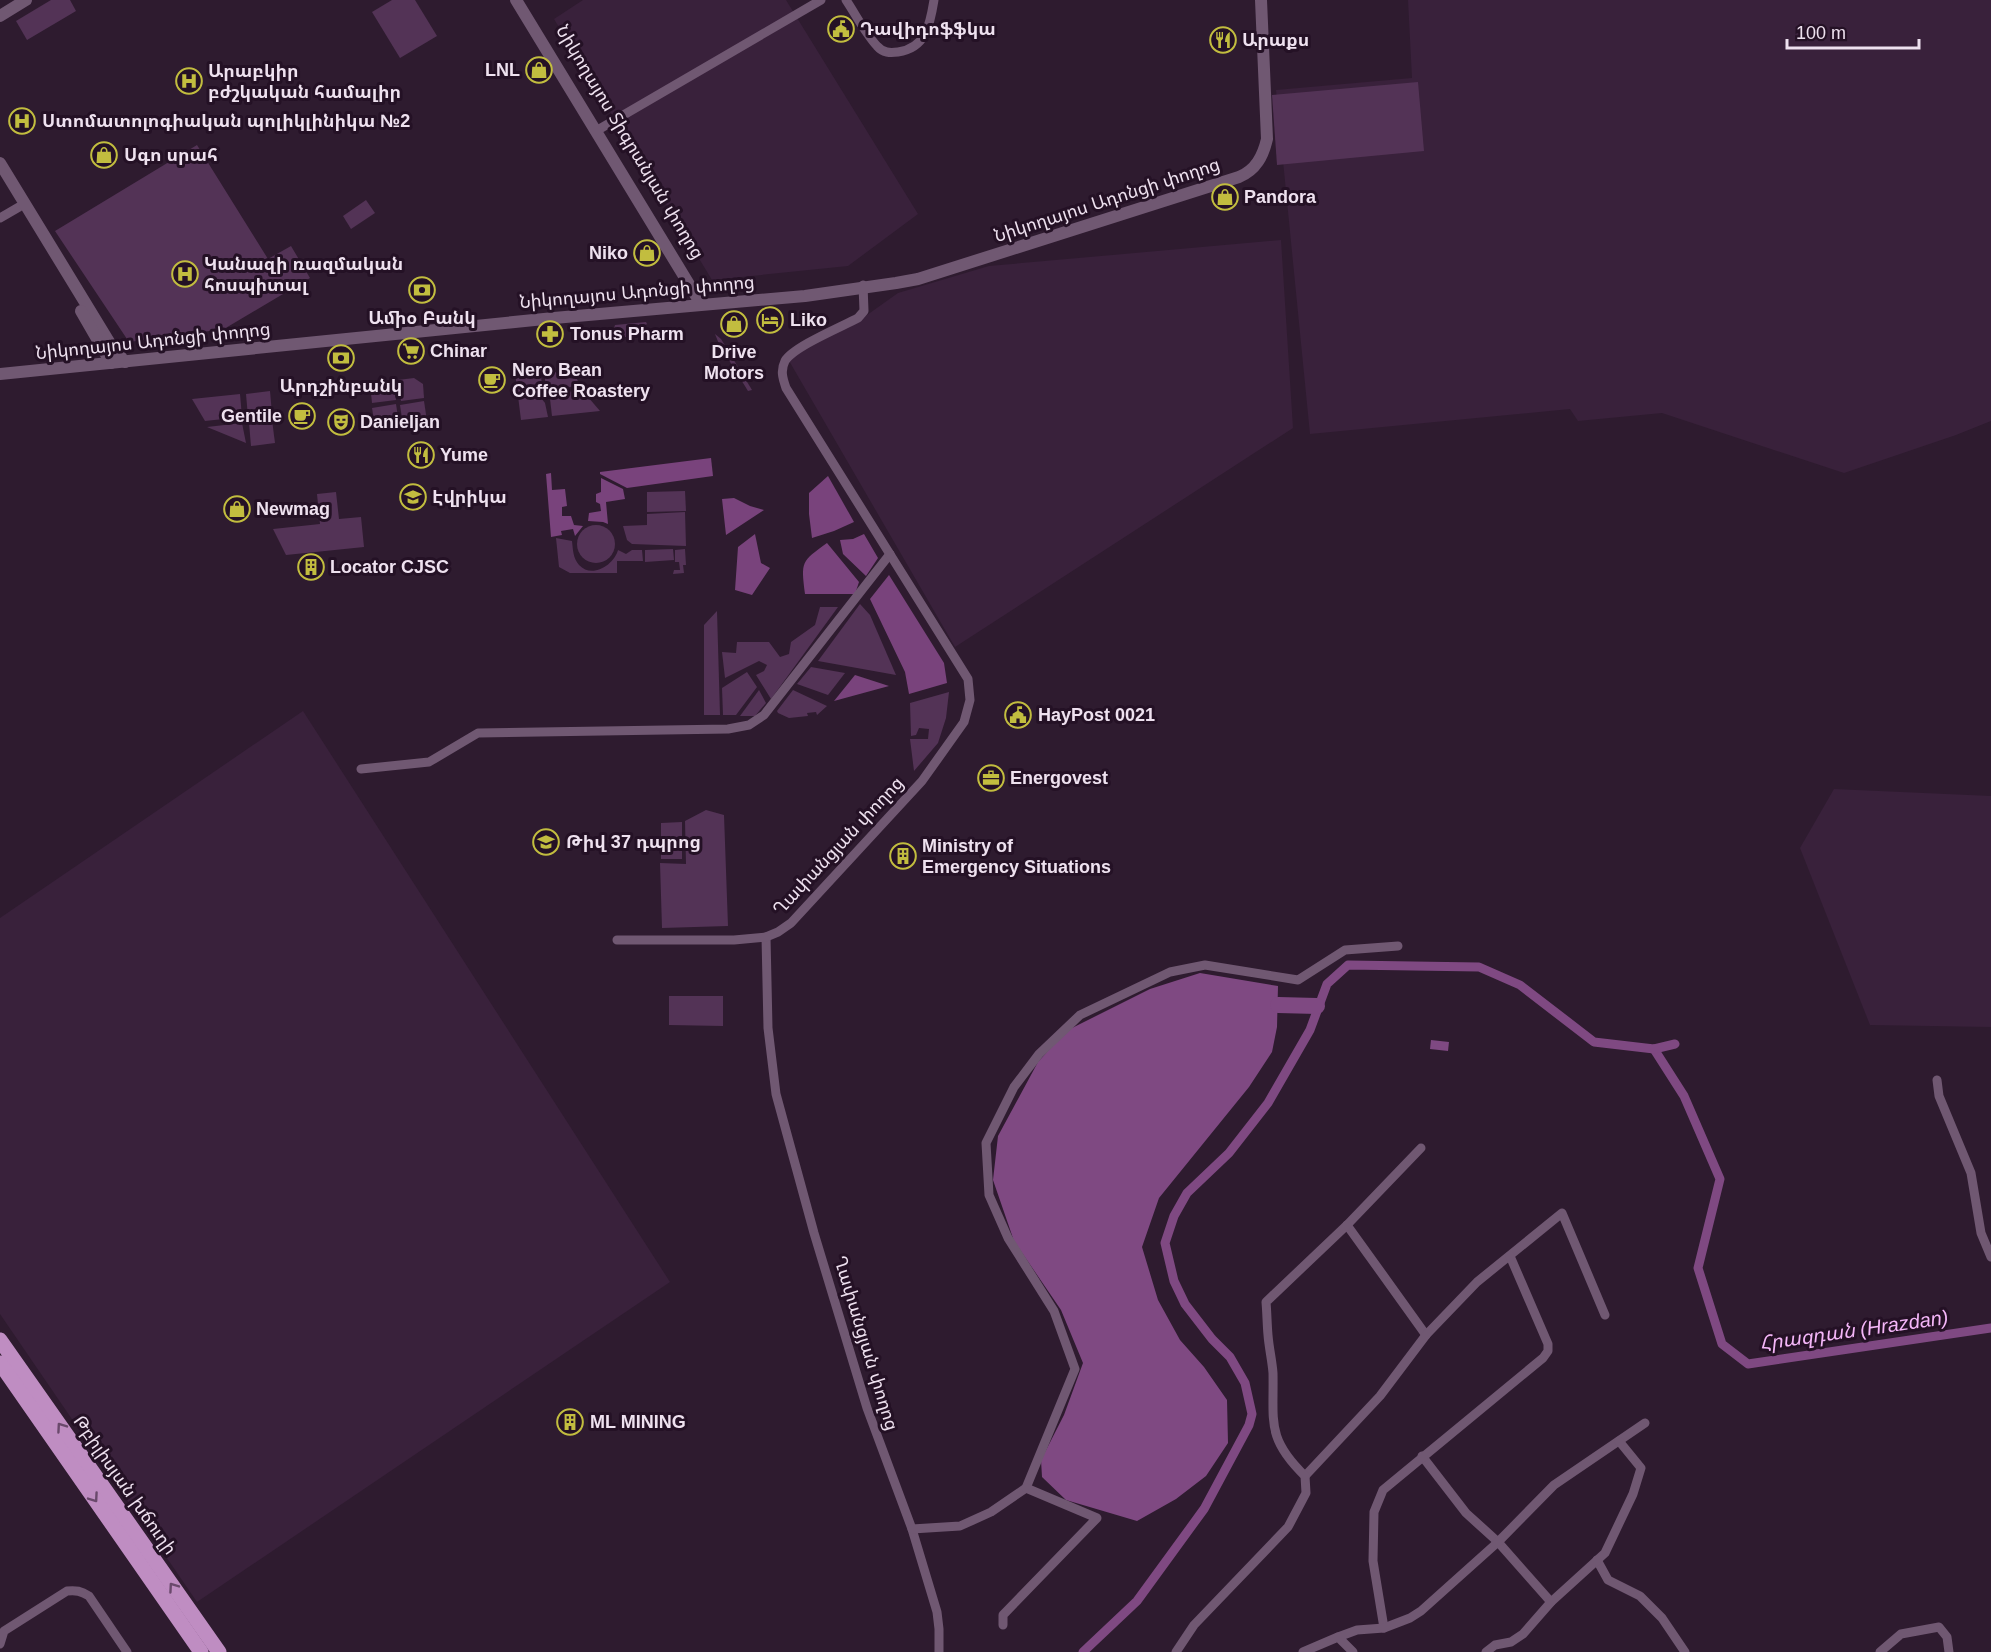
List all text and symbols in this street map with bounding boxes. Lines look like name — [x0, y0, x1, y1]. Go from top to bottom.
scale bar — [1787, 12, 1919, 50]
public building icon: Դավիդոֆֆկա — [826, 14, 856, 44]
place label: Դավիդոֆֆկա — [860, 19, 996, 39]
street label: Նիկողայոս Տիգրանյան փողոց — [552, 21, 708, 263]
text: 100 m — [1796, 23, 1846, 43]
restaurant icon: Արաքս — [1208, 25, 1238, 55]
place label: Արաքս — [1242, 30, 1309, 50]
shop icon: LNL — [524, 55, 554, 85]
place label: LNL — [485, 60, 520, 80]
place label: Արաբկիր բժշկական համալիր — [208, 61, 401, 102]
hospital icon: Արաբկիր բժշկական համալիր — [174, 66, 204, 96]
hospital icon: Ստոմատոլոգիական պոլիկլինիկա №2 — [7, 106, 37, 136]
place label: Ստոմատոլոգիական պոլիկլինիկա №2 — [42, 111, 410, 131]
shop icon: Սգո սրահ — [89, 140, 119, 170]
place label: Սգո սրահ — [124, 145, 218, 165]
street label: Նիկողայոս Ադոնցի փողոց — [992, 154, 1222, 246]
shop icon: Pandora — [1210, 182, 1240, 212]
place label: Pandora — [1244, 187, 1317, 207]
shop icon: Niko — [632, 238, 662, 268]
place label: Niko — [589, 243, 628, 263]
place label: Կանազի ռազմական հոսպիտալ — [204, 254, 403, 295]
hospital icon: Կանազի ռազմական հոսպիտալ — [170, 259, 200, 289]
street label: Նիկողայոս Ադոնցի փողոց — [519, 272, 755, 312]
bank icon: Ամիօ Բանկ — [407, 275, 437, 305]
hotel icon: Liko — [755, 305, 785, 335]
place label: Ամիօ Բանկ — [368, 308, 476, 328]
shop icon: Drive Motors — [719, 309, 749, 339]
place label: Liko — [790, 310, 827, 330]
street label: Նիկողայոս Ադոնցի փողոց — [35, 319, 271, 363]
pharmacy icon: Tonus Pharm — [535, 319, 565, 349]
place label: Tonus Pharm — [570, 324, 684, 344]
supermarket icon: Chinar — [396, 336, 426, 366]
place label: Chinar — [430, 341, 487, 361]
place label: Drive Motors — [704, 342, 764, 383]
bank icon: Արդշինբանկ — [326, 343, 356, 373]
place label: Nero Bean Coffee Roastery — [512, 360, 650, 401]
cafe icon: Nero Bean Coffee Roastery — [477, 365, 507, 395]
place label: Արդշինբանկ — [280, 376, 402, 396]
cafe icon: Gentile — [287, 401, 317, 431]
place label: Gentile — [221, 406, 282, 426]
theatre icon: Danieljan — [326, 407, 356, 437]
place label: Danieljan — [360, 412, 440, 432]
restaurant icon: Yume — [406, 440, 436, 470]
place label: Yume — [440, 445, 488, 465]
school or university icon: Էվրիկա — [398, 482, 428, 512]
place label: Էվրիկա — [432, 487, 507, 507]
shop icon: Newmag — [222, 494, 252, 524]
place label: Newmag — [256, 499, 330, 519]
building icon: Locator CJSC — [296, 552, 326, 582]
place label: Locator CJSC — [330, 557, 449, 577]
public building icon: HayPost 0021 — [1003, 700, 1033, 730]
place label: HayPost 0021 — [1038, 705, 1155, 725]
office icon: Energovest — [976, 763, 1006, 793]
place label: Energovest — [1010, 768, 1108, 788]
street label: Ղափանցյան փողոց — [769, 773, 907, 919]
school or university icon: Թիվ 37 դպրոց — [531, 827, 561, 857]
place label: Թիվ 37 դպրոց — [566, 832, 701, 852]
place label: Ministry of Emergency Situations — [922, 836, 1111, 877]
building icon: Ministry of Emergency Situations — [888, 841, 918, 871]
street label: Ղափանցյան փողոց — [830, 1253, 902, 1433]
water label: Հրազդան (Hrazdan) — [1758, 1306, 1950, 1355]
building icon: ML MINING — [555, 1407, 585, 1437]
street label: Թբիլիսյան խճուղի — [69, 1412, 181, 1558]
place label: ML MINING — [590, 1412, 686, 1432]
one-way arrow — [57, 1423, 68, 1434]
one-way arrow — [87, 1491, 98, 1502]
one-way arrow — [169, 1583, 180, 1594]

